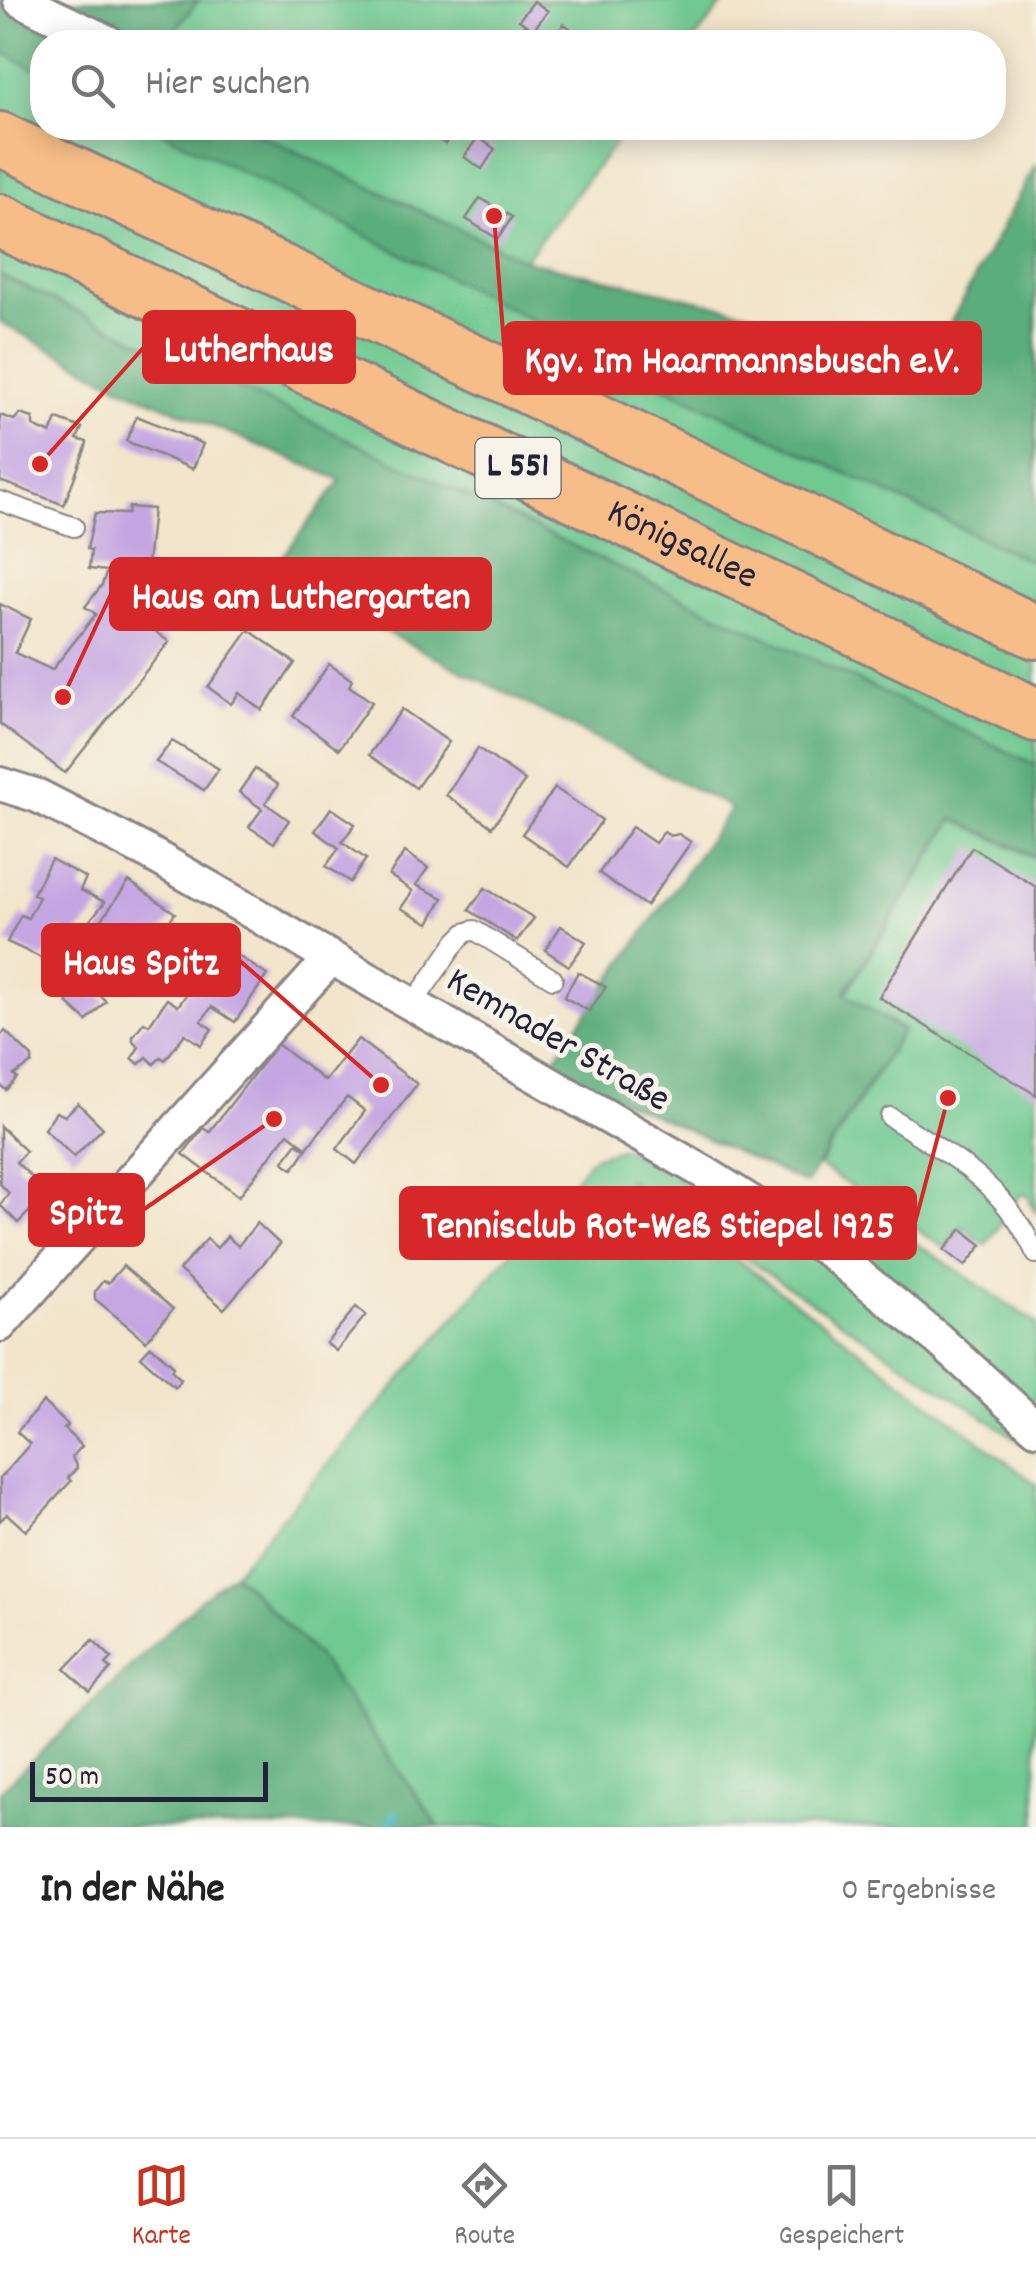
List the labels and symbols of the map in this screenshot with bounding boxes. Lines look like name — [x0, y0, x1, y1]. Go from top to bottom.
callout: Lutherhaus — [144, 312, 354, 382]
callout: Kgv. Im Haarmannsbusch e.V. — [505, 323, 980, 393]
text: Lutherhaus — [164, 325, 334, 382]
text: Kgv. Im Haarmannsbusch e.V. — [524, 336, 960, 393]
road number: L 551 — [476, 438, 560, 498]
street label: Königsallee — [597, 486, 766, 605]
callout: Haus am Luthergarten — [111, 559, 490, 629]
text: Haus am Luthergarten — [132, 572, 470, 629]
callout: Haus Spitz — [43, 925, 239, 995]
text: Haus Spitz — [63, 938, 220, 995]
street label: Kemnader Straße — [435, 956, 679, 1128]
callout: Spitz — [30, 1175, 143, 1245]
text: Spitz — [49, 1188, 123, 1245]
callout: Tennisclub Rot-Weß Stiepel 1925 — [401, 1188, 915, 1258]
text: Tennisclub Rot-Weß Stiepel 1925 — [421, 1201, 895, 1258]
scale bar — [30, 1757, 268, 1802]

